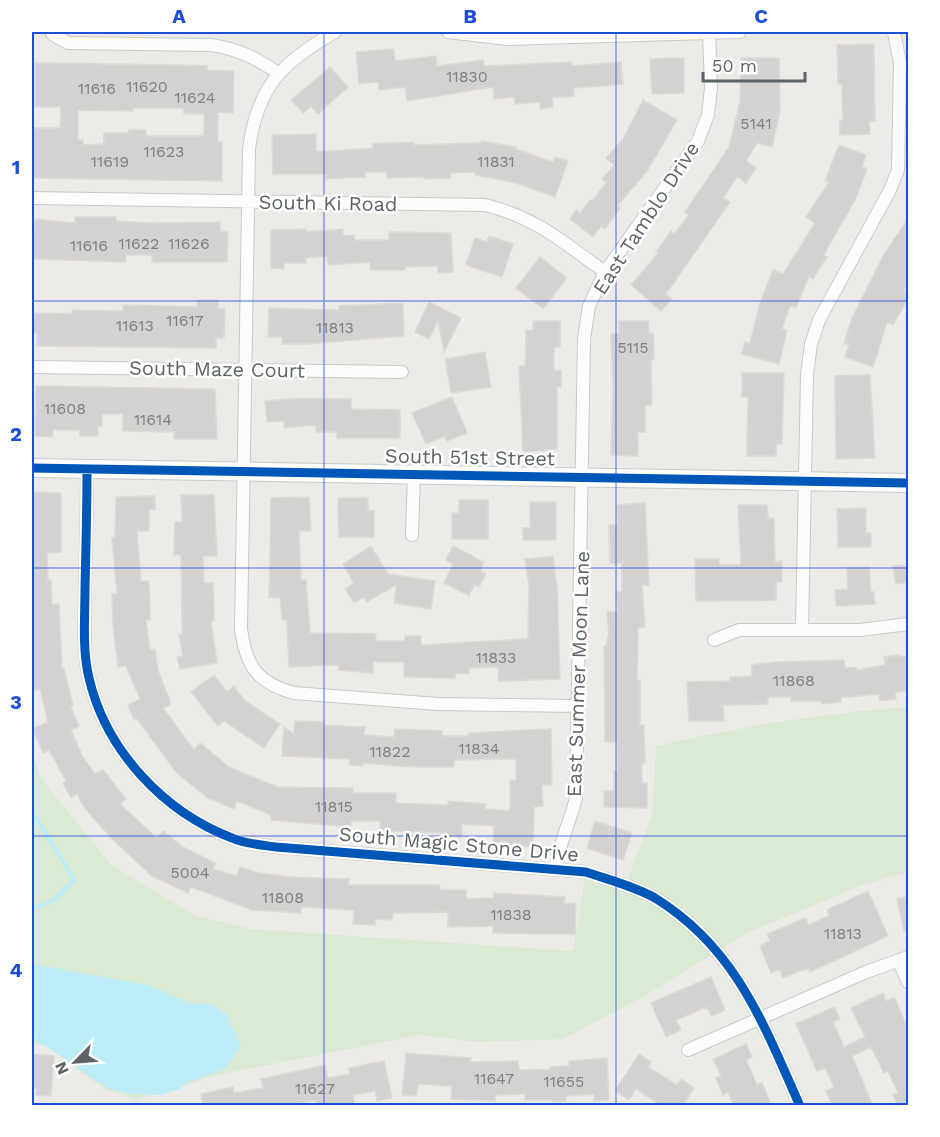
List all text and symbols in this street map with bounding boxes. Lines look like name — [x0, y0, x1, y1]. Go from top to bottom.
text: A — [172, 4, 186, 28]
text: B — [463, 4, 477, 28]
text: C — [754, 4, 768, 28]
scale bar — [703, 45, 805, 83]
text: 50 m — [712, 55, 757, 76]
house number: 11830 — [446, 67, 488, 86]
house number: 11620 — [126, 77, 168, 96]
house number: 11616 — [78, 79, 116, 98]
house number: 11624 — [175, 88, 216, 107]
house number: 5141 — [740, 114, 772, 133]
street label: East Tamblo Drive — [588, 137, 704, 299]
house number: 11623 — [144, 142, 184, 161]
house number: 11619 — [91, 152, 129, 171]
house number: 11831 — [477, 152, 515, 171]
text: 1 — [12, 155, 20, 179]
street label: South Ki Road — [258, 190, 398, 216]
house number: 11622 — [119, 234, 159, 253]
house number: 11626 — [168, 234, 210, 253]
house number: 11616 — [70, 236, 108, 255]
house number: 11617 — [166, 311, 204, 330]
house number: 11613 — [116, 316, 154, 335]
house number: 11813 — [316, 318, 354, 337]
house number: 5115 — [617, 338, 649, 357]
street label: South Maze Court — [129, 355, 306, 383]
house number: 11608 — [44, 399, 86, 418]
house number: 11614 — [134, 410, 172, 429]
text: 2 — [10, 422, 22, 446]
street label: South 51st Street — [385, 444, 556, 470]
street label: East Summer Moon Lane — [562, 550, 594, 798]
house number: 11833 — [476, 648, 516, 667]
house number: 11868 — [773, 671, 815, 690]
text: 3 — [10, 690, 22, 714]
house number: 11834 — [458, 739, 500, 758]
house number: 11822 — [370, 742, 411, 761]
house number: 11815 — [315, 797, 353, 816]
street label: South Magic Stone Drive — [338, 822, 580, 866]
house number: 5004 — [171, 863, 210, 882]
house number: 11808 — [262, 888, 304, 907]
house number: 11838 — [490, 905, 532, 924]
house number: 11813 — [824, 924, 862, 943]
text: 4 — [10, 958, 23, 982]
north arrow — [45, 1032, 105, 1092]
text: N — [51, 1059, 73, 1078]
house number: 11647 — [474, 1069, 514, 1088]
house number: 11655 — [544, 1072, 584, 1091]
house number: 11627 — [295, 1079, 335, 1098]

